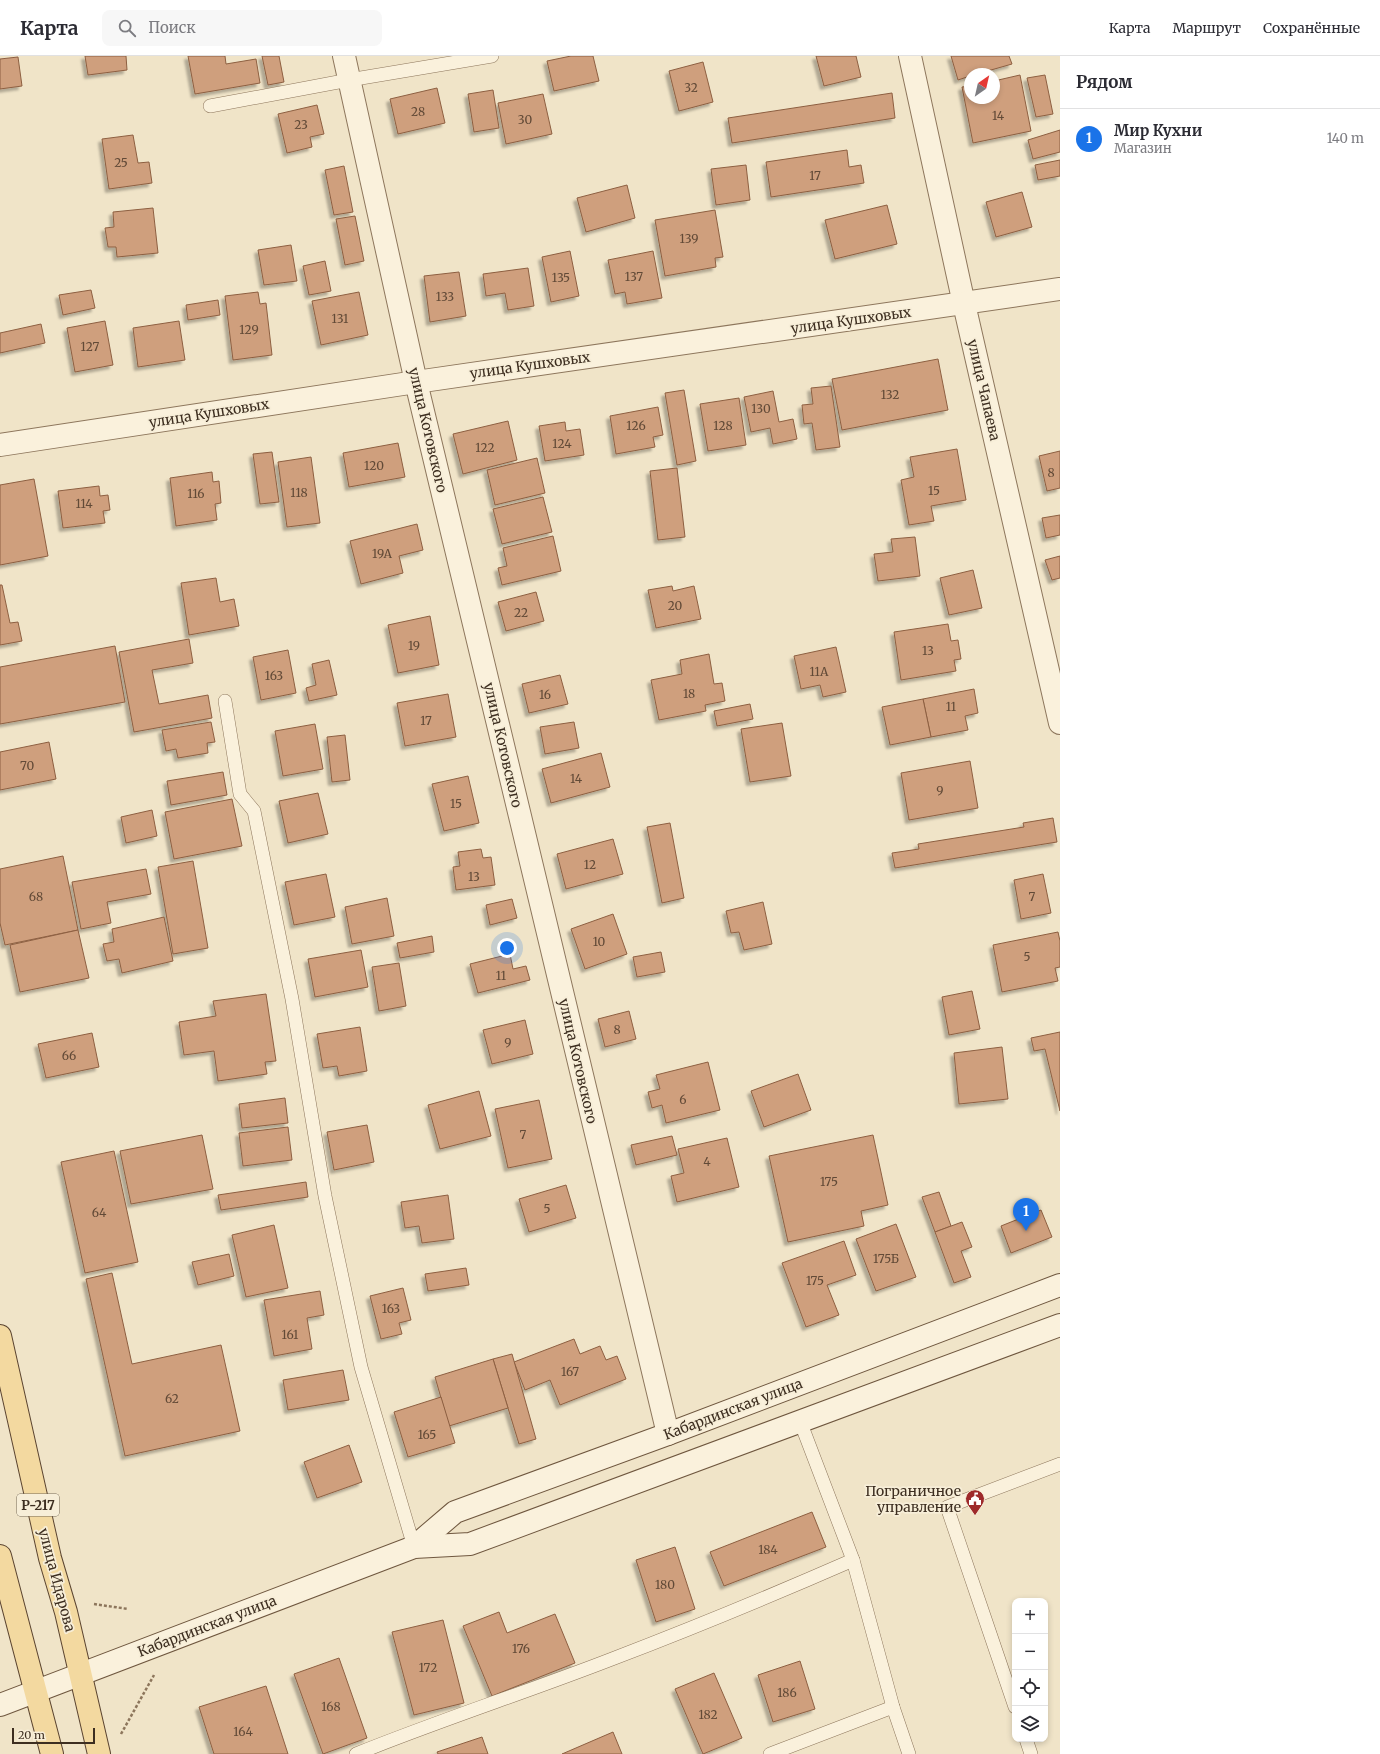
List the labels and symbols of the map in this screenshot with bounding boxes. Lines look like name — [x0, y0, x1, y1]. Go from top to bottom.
north arrow — [964, 68, 1000, 104]
house number: 32 — [684, 80, 698, 95]
house number: 28 — [411, 104, 425, 119]
house number: 14 — [992, 108, 1005, 123]
house number: 30 — [518, 112, 532, 127]
house number: 23 — [294, 117, 308, 132]
house number: 25 — [114, 155, 128, 170]
house number: 17 — [809, 168, 821, 183]
house number: 139 — [680, 231, 698, 246]
house number: 137 — [625, 269, 643, 284]
house number: 135 — [552, 270, 570, 285]
house number: 133 — [436, 289, 454, 304]
street label: улица Кушховых — [790, 303, 913, 337]
house number: 131 — [332, 311, 349, 326]
house number: 129 — [239, 322, 259, 337]
street label: улица Чапаева — [964, 337, 1005, 443]
house number: 127 — [81, 339, 100, 354]
street label: улица Кушховых — [469, 348, 592, 382]
street label: улица Котовского — [405, 366, 451, 494]
house number: 132 — [881, 387, 899, 402]
street label: улица Кушховых — [148, 395, 271, 431]
house number: 130 — [751, 401, 771, 416]
house number: 126 — [626, 418, 646, 433]
house number: 128 — [713, 418, 733, 433]
house number: 124 — [552, 436, 572, 451]
house number: 122 — [475, 440, 495, 455]
house number: 120 — [364, 458, 384, 473]
house number: 8 — [1047, 465, 1055, 480]
house number: 15 — [928, 483, 940, 498]
house number: 118 — [290, 485, 308, 500]
house number: 116 — [187, 486, 205, 501]
house number: 114 — [75, 496, 93, 511]
house number: 19А — [372, 546, 392, 561]
house number: 20 — [668, 598, 683, 613]
house number: 22 — [514, 605, 528, 620]
house number: 19 — [408, 638, 420, 653]
house number: 13 — [922, 643, 934, 658]
house number: 11А — [809, 664, 829, 679]
house number: 163 — [265, 668, 283, 683]
street label: улица Котовского — [480, 681, 526, 809]
house number: 18 — [683, 686, 695, 701]
house number: 16 — [539, 687, 551, 702]
house number: 11 — [946, 699, 957, 714]
house number: 17 — [420, 713, 432, 728]
house number: 70 — [20, 758, 34, 773]
house number: 14 — [570, 771, 583, 786]
house number: 9 — [936, 783, 944, 798]
house number: 15 — [450, 796, 462, 811]
house number: 12 — [584, 857, 596, 872]
house number: 13 — [468, 869, 480, 884]
house number: 68 — [29, 889, 43, 904]
house number: 7 — [1029, 889, 1036, 904]
house number: 10 — [593, 934, 606, 949]
your location — [497, 938, 517, 958]
house number: 5 — [1023, 949, 1031, 964]
house number: 11 — [496, 968, 507, 983]
street label: улица Котовского — [555, 997, 601, 1125]
house number: 8 — [613, 1022, 621, 1037]
house number: 9 — [504, 1035, 512, 1050]
house number: 66 — [62, 1048, 76, 1063]
house number: 6 — [679, 1092, 687, 1107]
house number: 7 — [520, 1127, 527, 1142]
house number: 4 — [703, 1154, 711, 1169]
house number: 175 — [820, 1174, 838, 1189]
pin: 1 — [1013, 1198, 1039, 1231]
house number: 5 — [543, 1201, 551, 1216]
house number: 64 — [92, 1205, 107, 1220]
house number: 175Б — [873, 1251, 899, 1266]
house number: 175 — [806, 1273, 824, 1288]
house number: 163 — [382, 1301, 400, 1316]
house number: 161 — [282, 1327, 299, 1342]
house number: 167 — [561, 1364, 579, 1379]
street label: Кабардинская улица — [661, 1374, 805, 1444]
house number: 62 — [165, 1391, 179, 1406]
house number: 165 — [418, 1427, 436, 1442]
place label: Пограничное управление — [865, 1482, 961, 1516]
public building icon: Пограничное управление — [964, 1488, 986, 1516]
road number: Р-217 — [17, 1494, 59, 1516]
street label: улица Идарова — [34, 1526, 80, 1634]
house number: 184 — [758, 1542, 778, 1557]
house number: 180 — [655, 1577, 675, 1592]
street label: Кабардинская улица — [135, 1591, 279, 1661]
house number: 176 — [512, 1641, 530, 1656]
house number: 172 — [419, 1660, 437, 1675]
house number: 186 — [777, 1685, 797, 1700]
house number: 168 — [321, 1699, 341, 1714]
house number: 182 — [698, 1707, 718, 1722]
house number: 164 — [233, 1724, 253, 1739]
scale bar — [12, 1726, 95, 1745]

